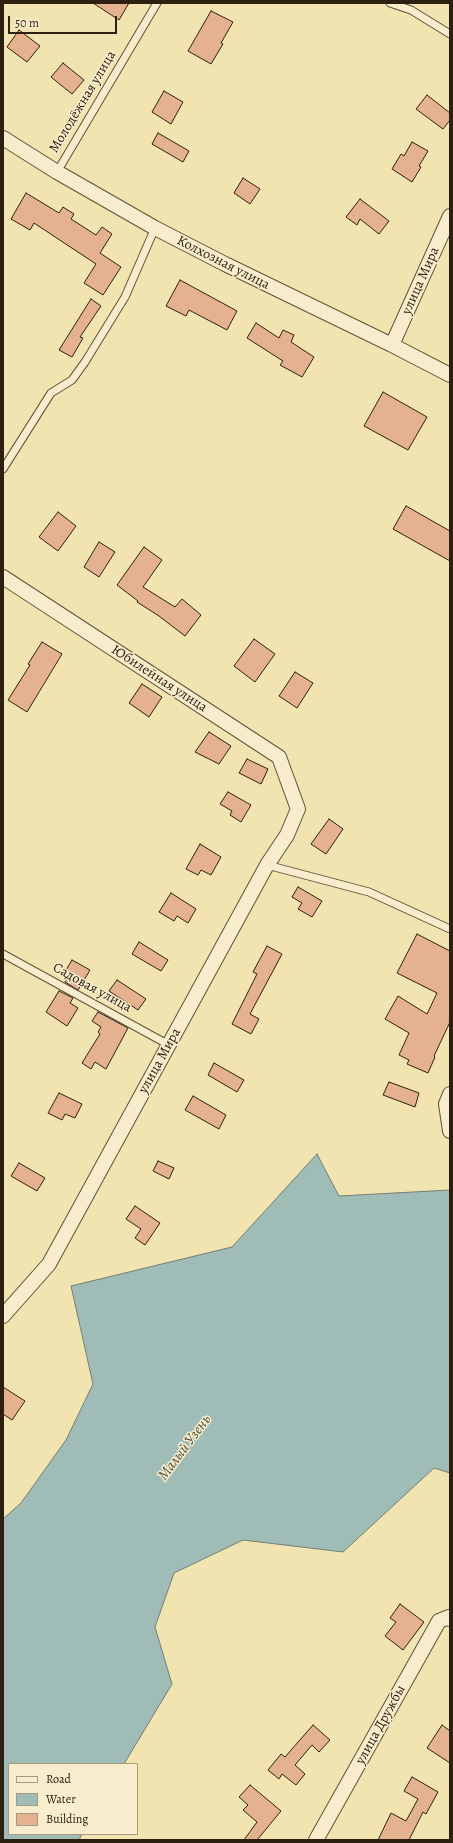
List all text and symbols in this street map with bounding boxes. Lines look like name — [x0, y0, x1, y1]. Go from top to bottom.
scale bar — [10, 8, 119, 34]
text: 50 m — [15, 15, 39, 31]
street label: Молодёжная улица — [46, 48, 120, 156]
street label: Колхозная улица — [174, 232, 272, 294]
street label: улица Мира — [399, 245, 443, 317]
street label: Юбилейная улица — [108, 642, 210, 716]
street label: Садовая улица — [50, 959, 134, 1017]
street label: улица Мира — [135, 1025, 185, 1097]
water label: Малый Узень — [155, 1412, 215, 1484]
street label: улица Дружбы — [352, 1682, 410, 1768]
legend — [8, 1763, 138, 1835]
text: Road — [46, 1771, 71, 1787]
text: Water — [46, 1791, 76, 1807]
text: Building — [46, 1811, 88, 1827]

